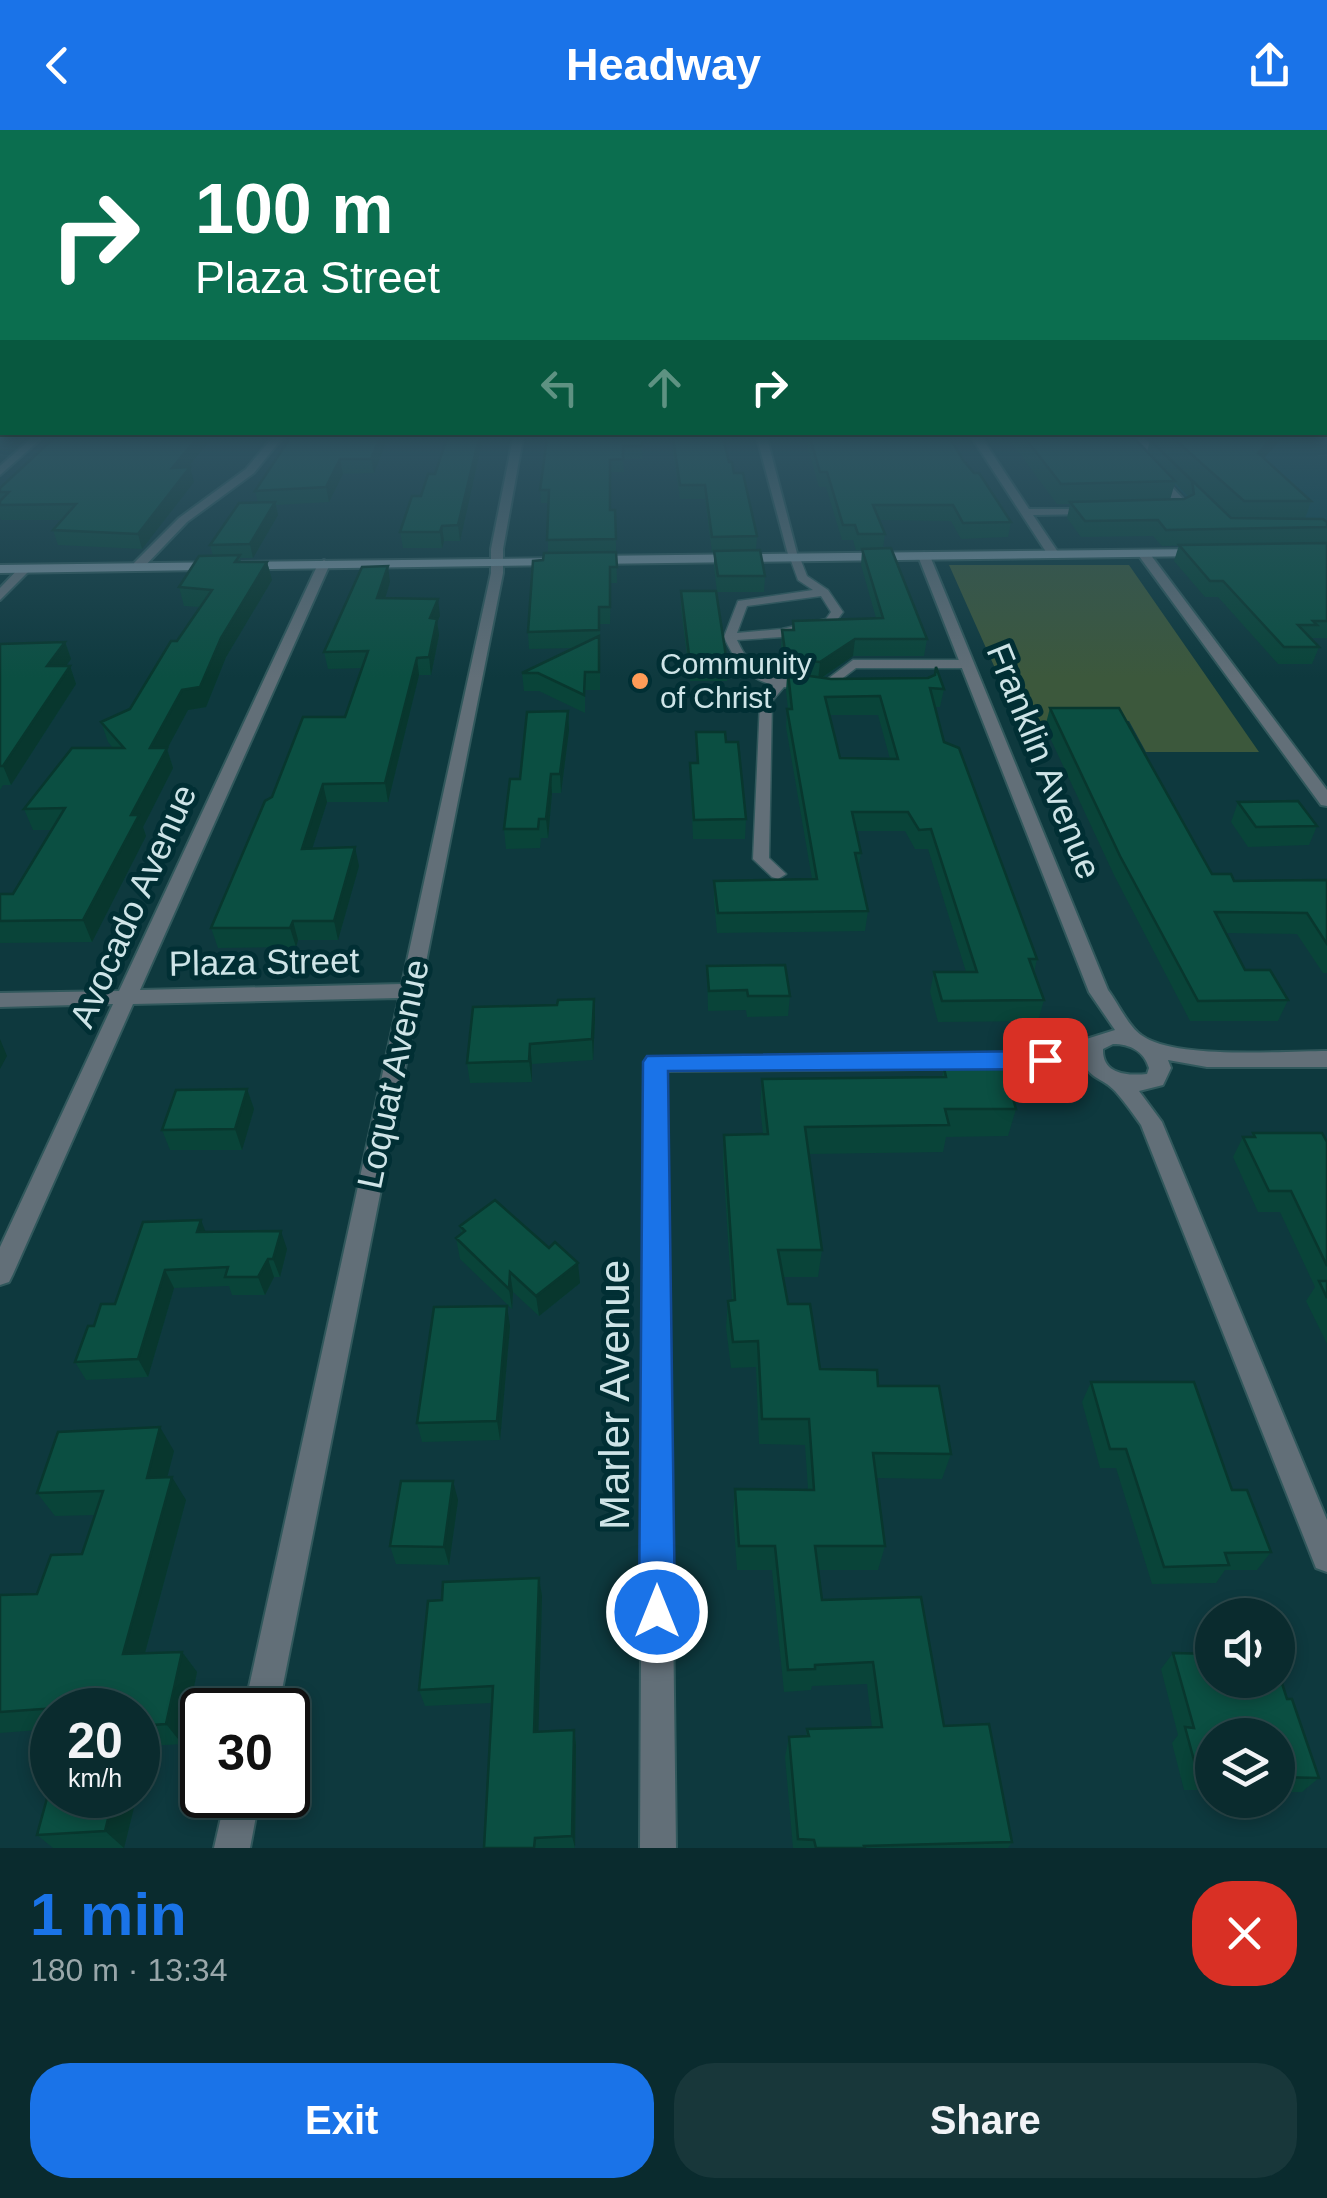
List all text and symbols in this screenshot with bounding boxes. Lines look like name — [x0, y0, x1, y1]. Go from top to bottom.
icon: back — [30, 38, 85, 93]
icon: share — [1242, 38, 1297, 93]
text: Headway — [566, 39, 761, 90]
icon: right — [30, 170, 160, 300]
text: 100 m — [195, 170, 393, 248]
text: Plaza Street — [195, 252, 440, 303]
icon: left — [532, 360, 587, 415]
icon: ahead — [637, 360, 692, 415]
icon: right — [742, 360, 797, 415]
street label: Franklin Avenue — [979, 637, 1109, 884]
place label: Community of Christ — [660, 647, 812, 714]
marker: Community of Christ — [629, 670, 651, 692]
street label: Avocado Avenue — [62, 778, 204, 1033]
street label: Plaza Street — [168, 940, 360, 983]
street label: Loquat Avenue — [349, 956, 436, 1192]
pin — [1003, 1018, 1088, 1103]
icon: arrive — [1018, 1033, 1073, 1088]
street label: Marler Avenue — [591, 1260, 638, 1530]
position arrow — [605, 1560, 709, 1664]
map controls — [1195, 1598, 1295, 1818]
button: sound — [1195, 1598, 1295, 1698]
speed limit sign: 30 — [180, 1688, 310, 1818]
text: 20 — [67, 1713, 123, 1769]
button: layers — [1195, 1718, 1295, 1818]
text: km/h — [68, 1764, 122, 1792]
text: 1 min — [30, 1881, 187, 1948]
button: close — [1192, 1881, 1297, 1986]
text: 180 m · 13:34 — [30, 1952, 227, 1988]
button: Exit — [30, 2063, 654, 2178]
button: Share — [674, 2063, 1297, 2178]

